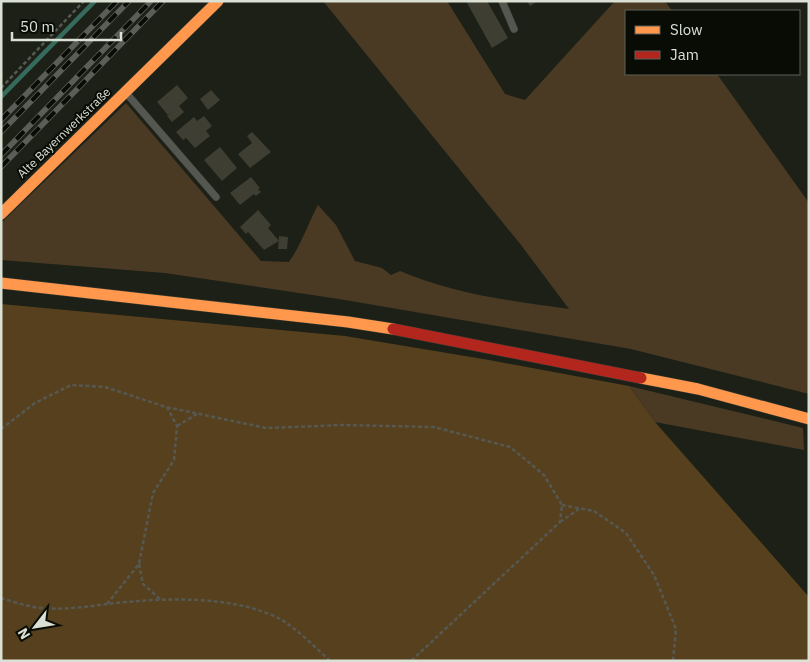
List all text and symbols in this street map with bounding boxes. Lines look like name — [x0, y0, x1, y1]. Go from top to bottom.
scale bar — [12, 10, 121, 42]
legend — [625, 10, 800, 75]
text: 50 m — [20, 17, 55, 36]
text: Slow — [670, 20, 703, 39]
text: Jam — [670, 45, 699, 64]
street label: Alte Bayernwerkstraße — [14, 84, 114, 181]
north arrow — [10, 602, 60, 652]
text: N — [14, 625, 34, 643]

